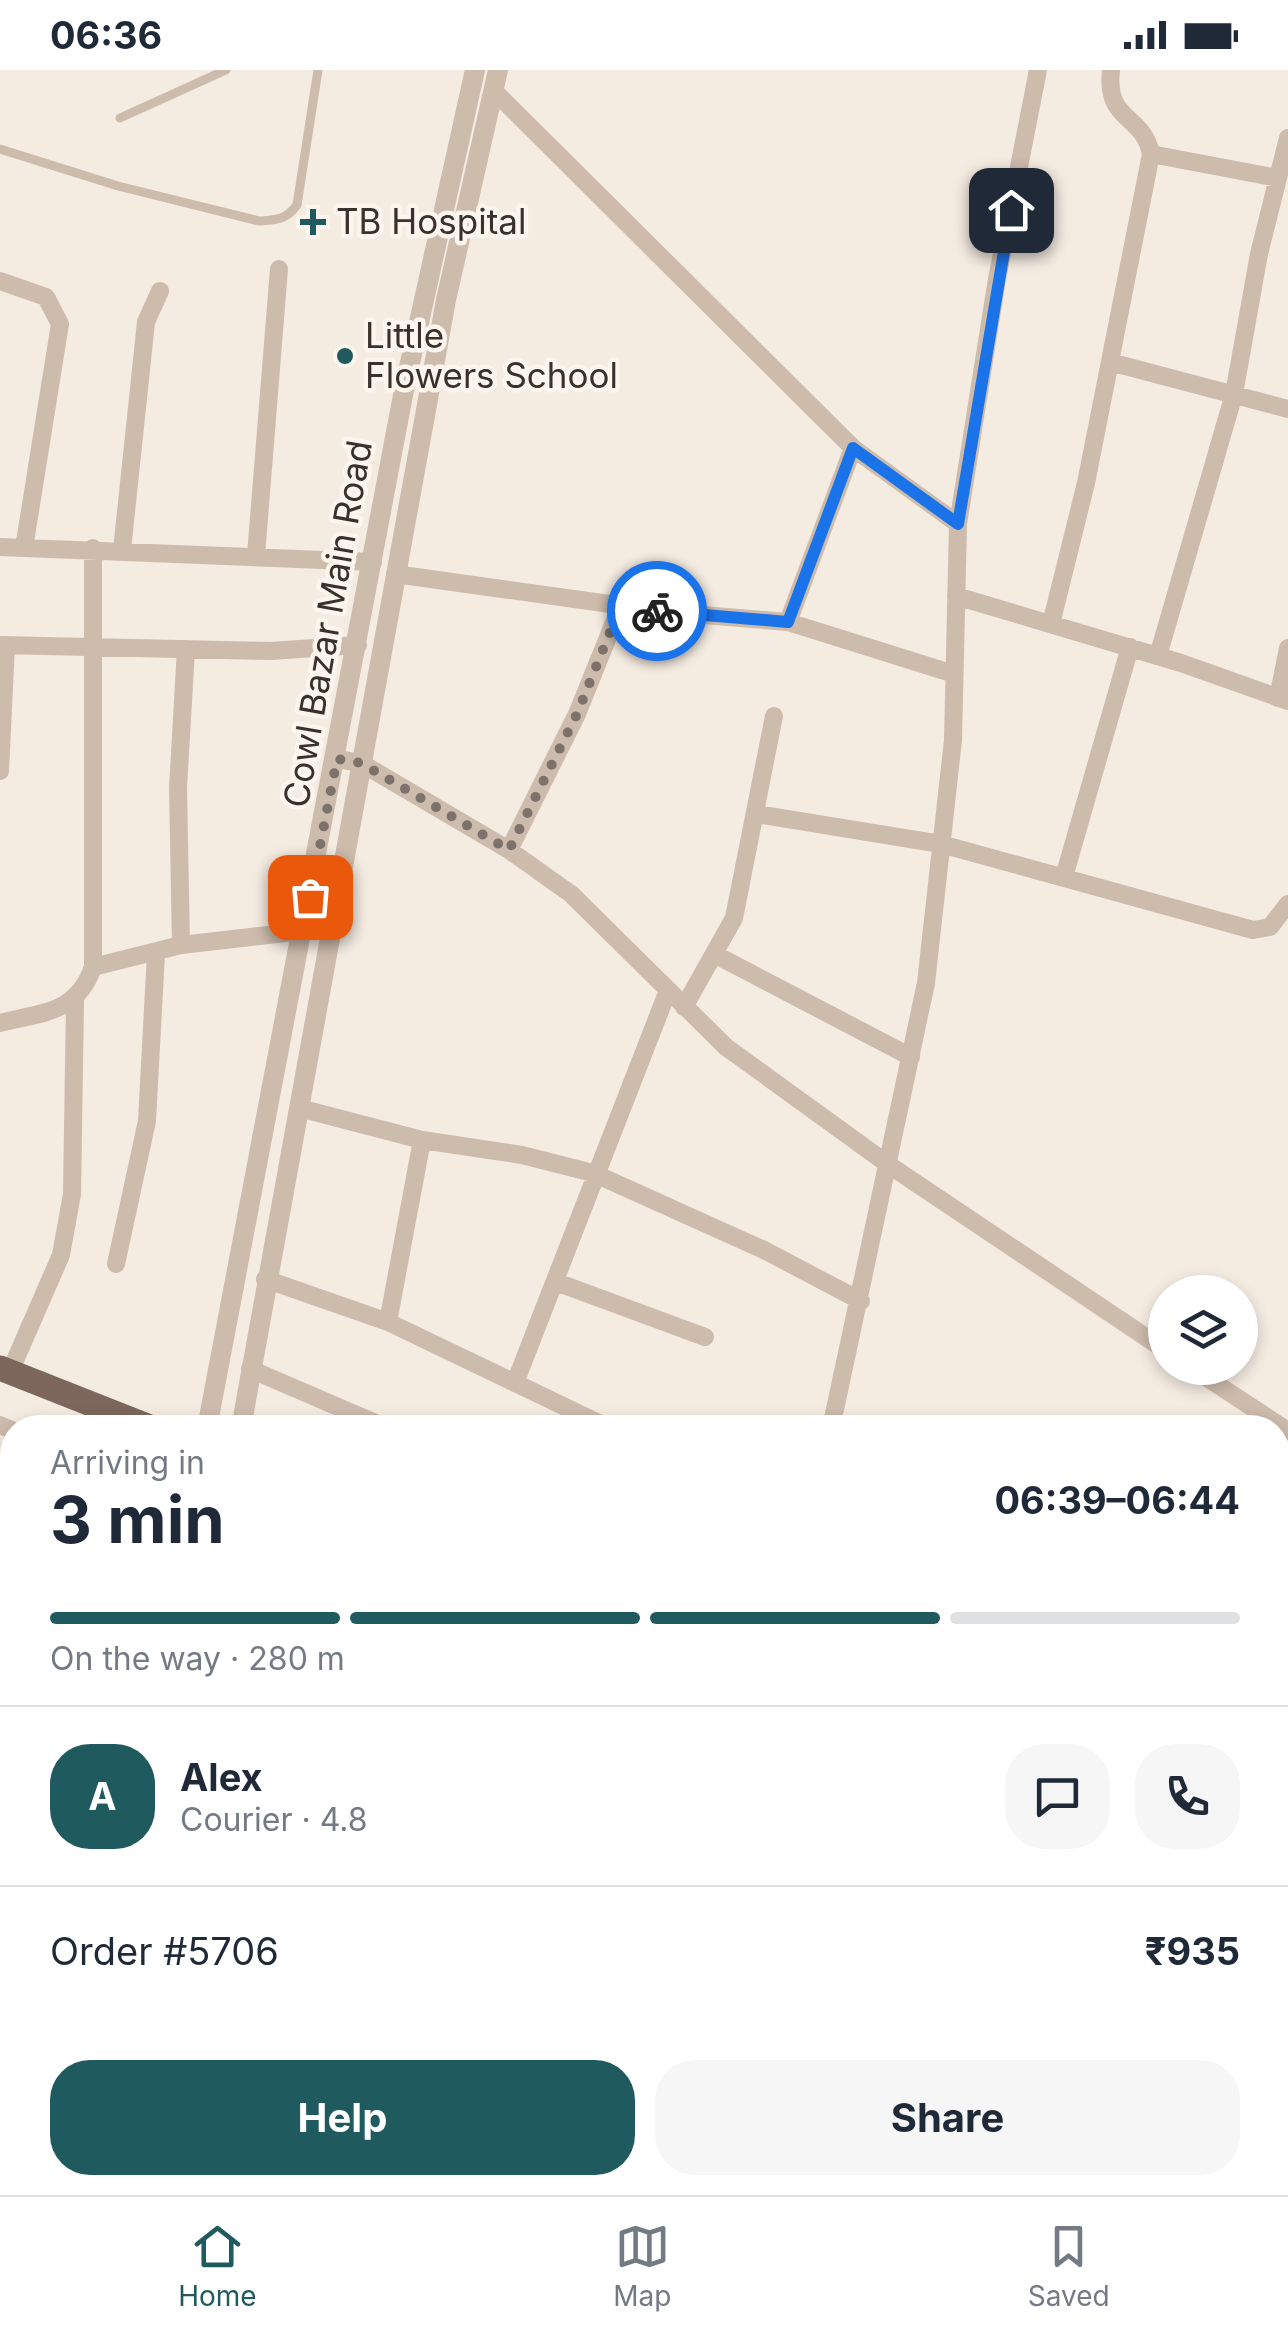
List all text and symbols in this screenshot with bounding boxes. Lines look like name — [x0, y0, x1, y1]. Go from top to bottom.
text: 06:36 — [50, 12, 162, 58]
pin — [969, 168, 1054, 253]
icon: home — [984, 183, 1039, 238]
place label: TB Hospital — [336, 200, 526, 242]
marker: TB Hospital — [300, 209, 326, 235]
place label: Little Flowers School — [365, 314, 618, 396]
marker: Little Flowers School — [334, 345, 356, 367]
street label: Cowl Bazar Main Road — [274, 437, 380, 811]
courier — [607, 561, 707, 661]
icon: bike — [630, 584, 685, 639]
pin — [268, 855, 353, 940]
icon: bag — [283, 870, 338, 925]
map controls — [1148, 1275, 1258, 1385]
button: layers — [1148, 1275, 1258, 1385]
text: Arriving in — [50, 1443, 205, 1482]
text: 06:39–06:44 — [994, 1477, 1240, 1523]
text: 3 min — [50, 1480, 225, 1559]
text: On the way · 280 m — [50, 1639, 345, 1678]
button: chat — [1005, 1744, 1110, 1849]
button: phone — [1135, 1744, 1240, 1849]
text: Alex — [180, 1754, 263, 1800]
text: A — [88, 1773, 117, 1819]
text: Courier · 4.8 — [180, 1800, 368, 1839]
text: Order #5706 — [50, 1928, 279, 1974]
text: ₹935 — [1145, 1928, 1240, 1974]
button: Help — [50, 2060, 635, 2175]
button: Share — [655, 2060, 1240, 2175]
tab: Home — [178, 2219, 257, 2313]
tab: Map — [613, 2219, 671, 2313]
tab: Saved — [1028, 2219, 1110, 2313]

